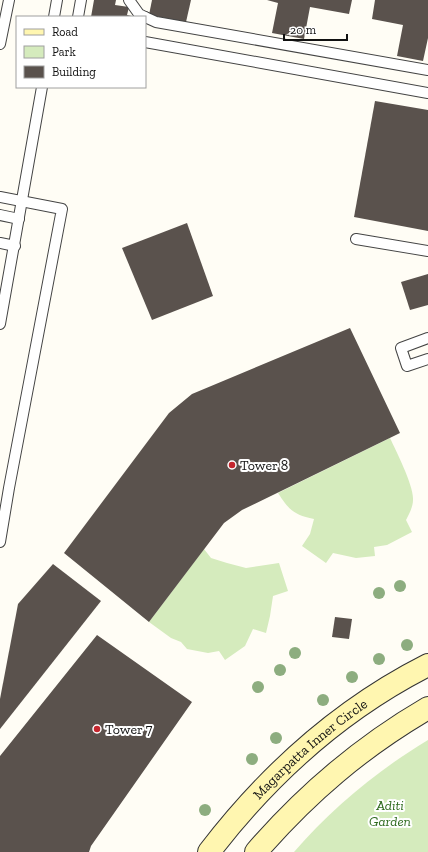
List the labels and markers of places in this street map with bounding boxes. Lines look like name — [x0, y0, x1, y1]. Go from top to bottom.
place label: Tower 8 — [240, 457, 288, 474]
marker: Tower 8 — [227, 460, 237, 470]
place label: Tower 7 — [105, 721, 153, 738]
marker: Tower 7 — [92, 724, 102, 734]

